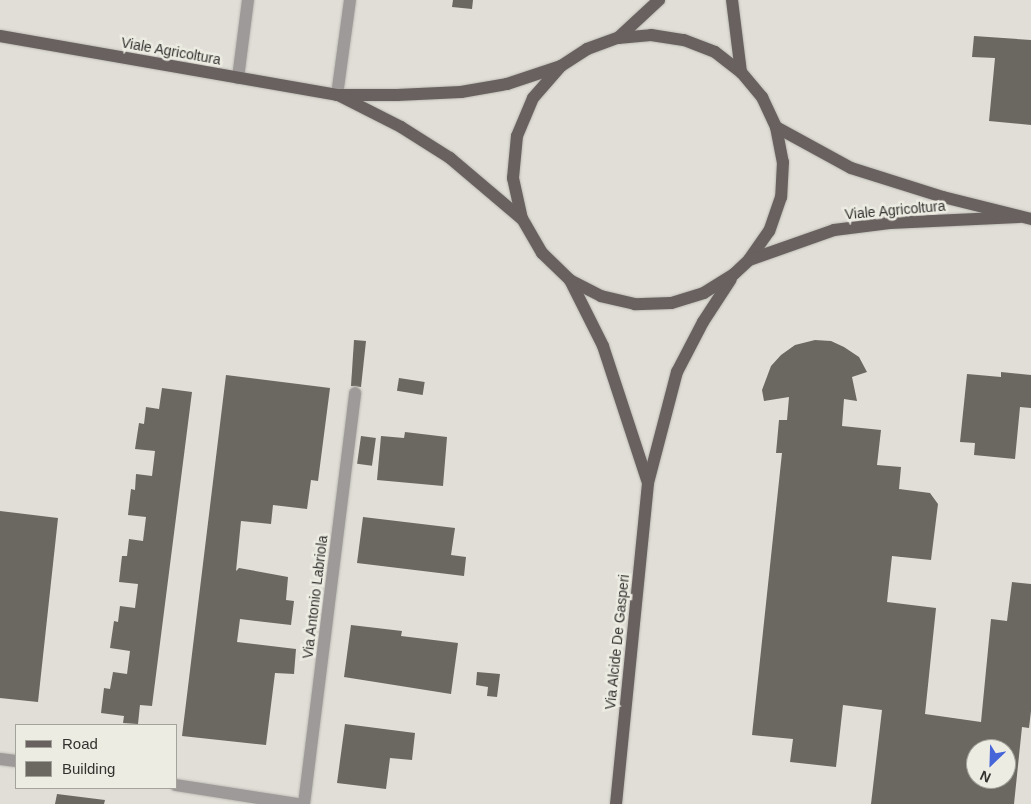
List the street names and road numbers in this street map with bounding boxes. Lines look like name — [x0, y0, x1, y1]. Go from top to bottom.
street label: Viale Agricoltura — [119, 34, 223, 68]
street label: Viale Agricoltura — [844, 197, 946, 223]
street label: Via Antonio Labriola — [299, 534, 331, 660]
street label: Via Alcide De Gasperi — [602, 573, 632, 711]

